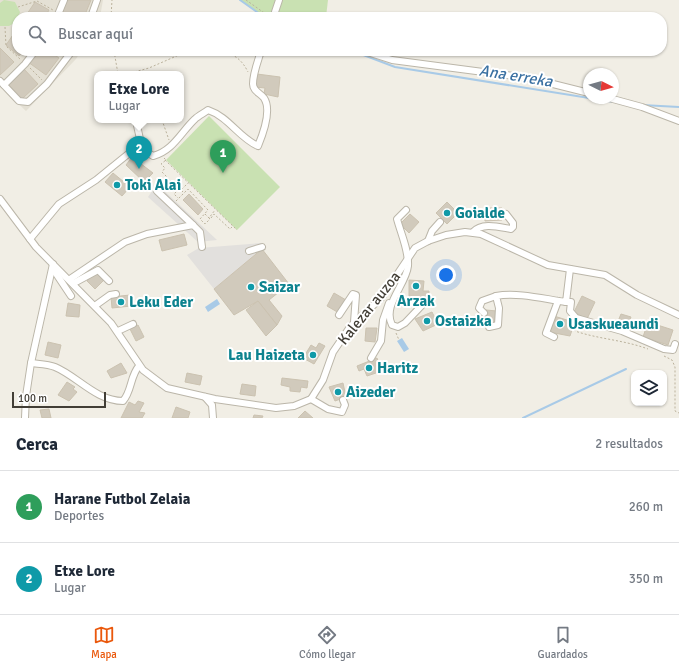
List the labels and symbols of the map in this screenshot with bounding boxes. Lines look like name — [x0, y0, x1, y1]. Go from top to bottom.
water label: Ana erreka — [478, 60, 555, 92]
north arrow — [583, 68, 619, 104]
pin: 2 — [126, 136, 152, 169]
pin: 1 — [210, 140, 236, 173]
place label: Toki Alai — [125, 176, 181, 194]
marker: Toki Alai — [112, 180, 122, 190]
place label: Goialde — [455, 204, 505, 222]
marker: Goialde — [442, 208, 452, 218]
your location — [436, 265, 456, 285]
street label: Kalezar auzoa — [334, 268, 404, 348]
place label: Saizar — [259, 278, 300, 296]
marker: Arzak — [411, 281, 421, 291]
marker: Saizar — [246, 282, 256, 292]
place label: Arzak — [397, 292, 435, 310]
place label: Leku Eder — [129, 293, 193, 311]
marker: Leku Eder — [116, 297, 126, 307]
place label: Ostaizka — [435, 312, 492, 330]
place label: Usaskueaundi — [568, 315, 659, 333]
marker: Ostaizka — [422, 316, 432, 326]
marker: Usaskueaundi — [555, 319, 565, 329]
place label: Lau Haizeta — [228, 346, 305, 364]
marker: Lau Haizeta — [308, 350, 318, 360]
place label: Haritz — [377, 359, 418, 377]
marker: Haritz — [364, 363, 374, 373]
place label: Aizeder — [346, 383, 396, 401]
marker: Aizeder — [333, 387, 343, 397]
scale bar — [12, 390, 106, 409]

